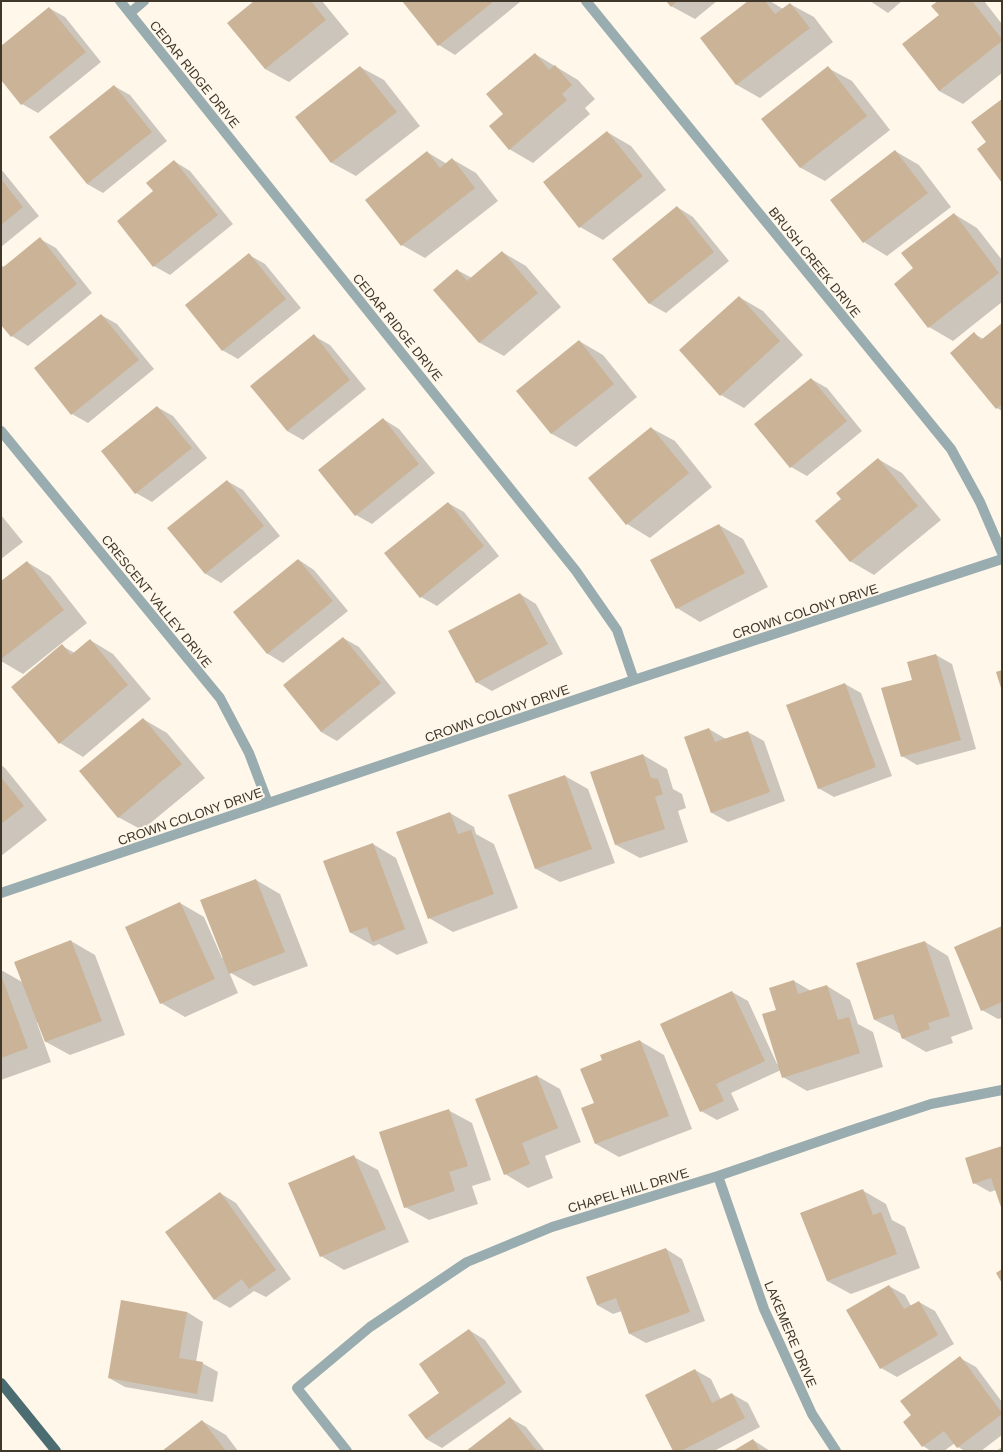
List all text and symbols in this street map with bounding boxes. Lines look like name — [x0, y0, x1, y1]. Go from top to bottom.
street label: CEDAR RIDGE DRIVE — [147, 18, 243, 131]
street label: BRUSH CREEK DRIVE — [766, 204, 864, 321]
street label: CEDAR RIDGE DRIVE — [350, 271, 446, 384]
street label: CRESCENT VALLEY DRIVE — [98, 532, 215, 671]
street label: CROWN COLONY DRIVE — [730, 581, 880, 642]
street label: CROWN COLONY DRIVE — [423, 682, 572, 745]
street label: CROWN COLONY DRIVE — [116, 785, 265, 848]
street label: CHAPEL HILL DRIVE — [566, 1165, 691, 1216]
street label: LAKEMERE DRIVE — [761, 1279, 820, 1390]

